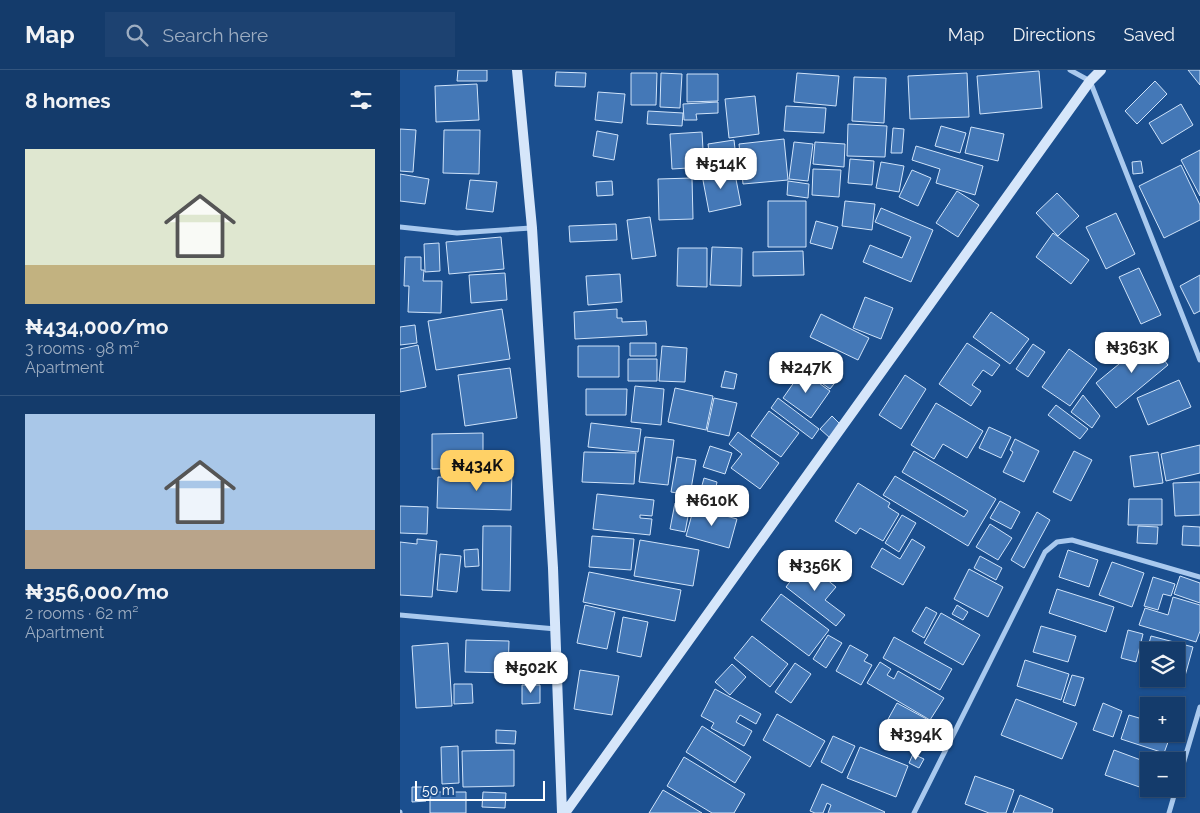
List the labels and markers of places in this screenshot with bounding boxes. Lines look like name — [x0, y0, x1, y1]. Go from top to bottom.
pin: ₦514K — [686, 148, 756, 190]
pin: ₦363K — [1097, 332, 1167, 374]
pin: ₦247K — [771, 352, 841, 394]
pin: ₦434K — [442, 450, 512, 492]
pin: ₦610K — [677, 484, 747, 527]
pin: ₦356K — [780, 550, 850, 592]
pin: ₦502K — [496, 652, 566, 694]
pin: ₦394K — [881, 718, 951, 761]

